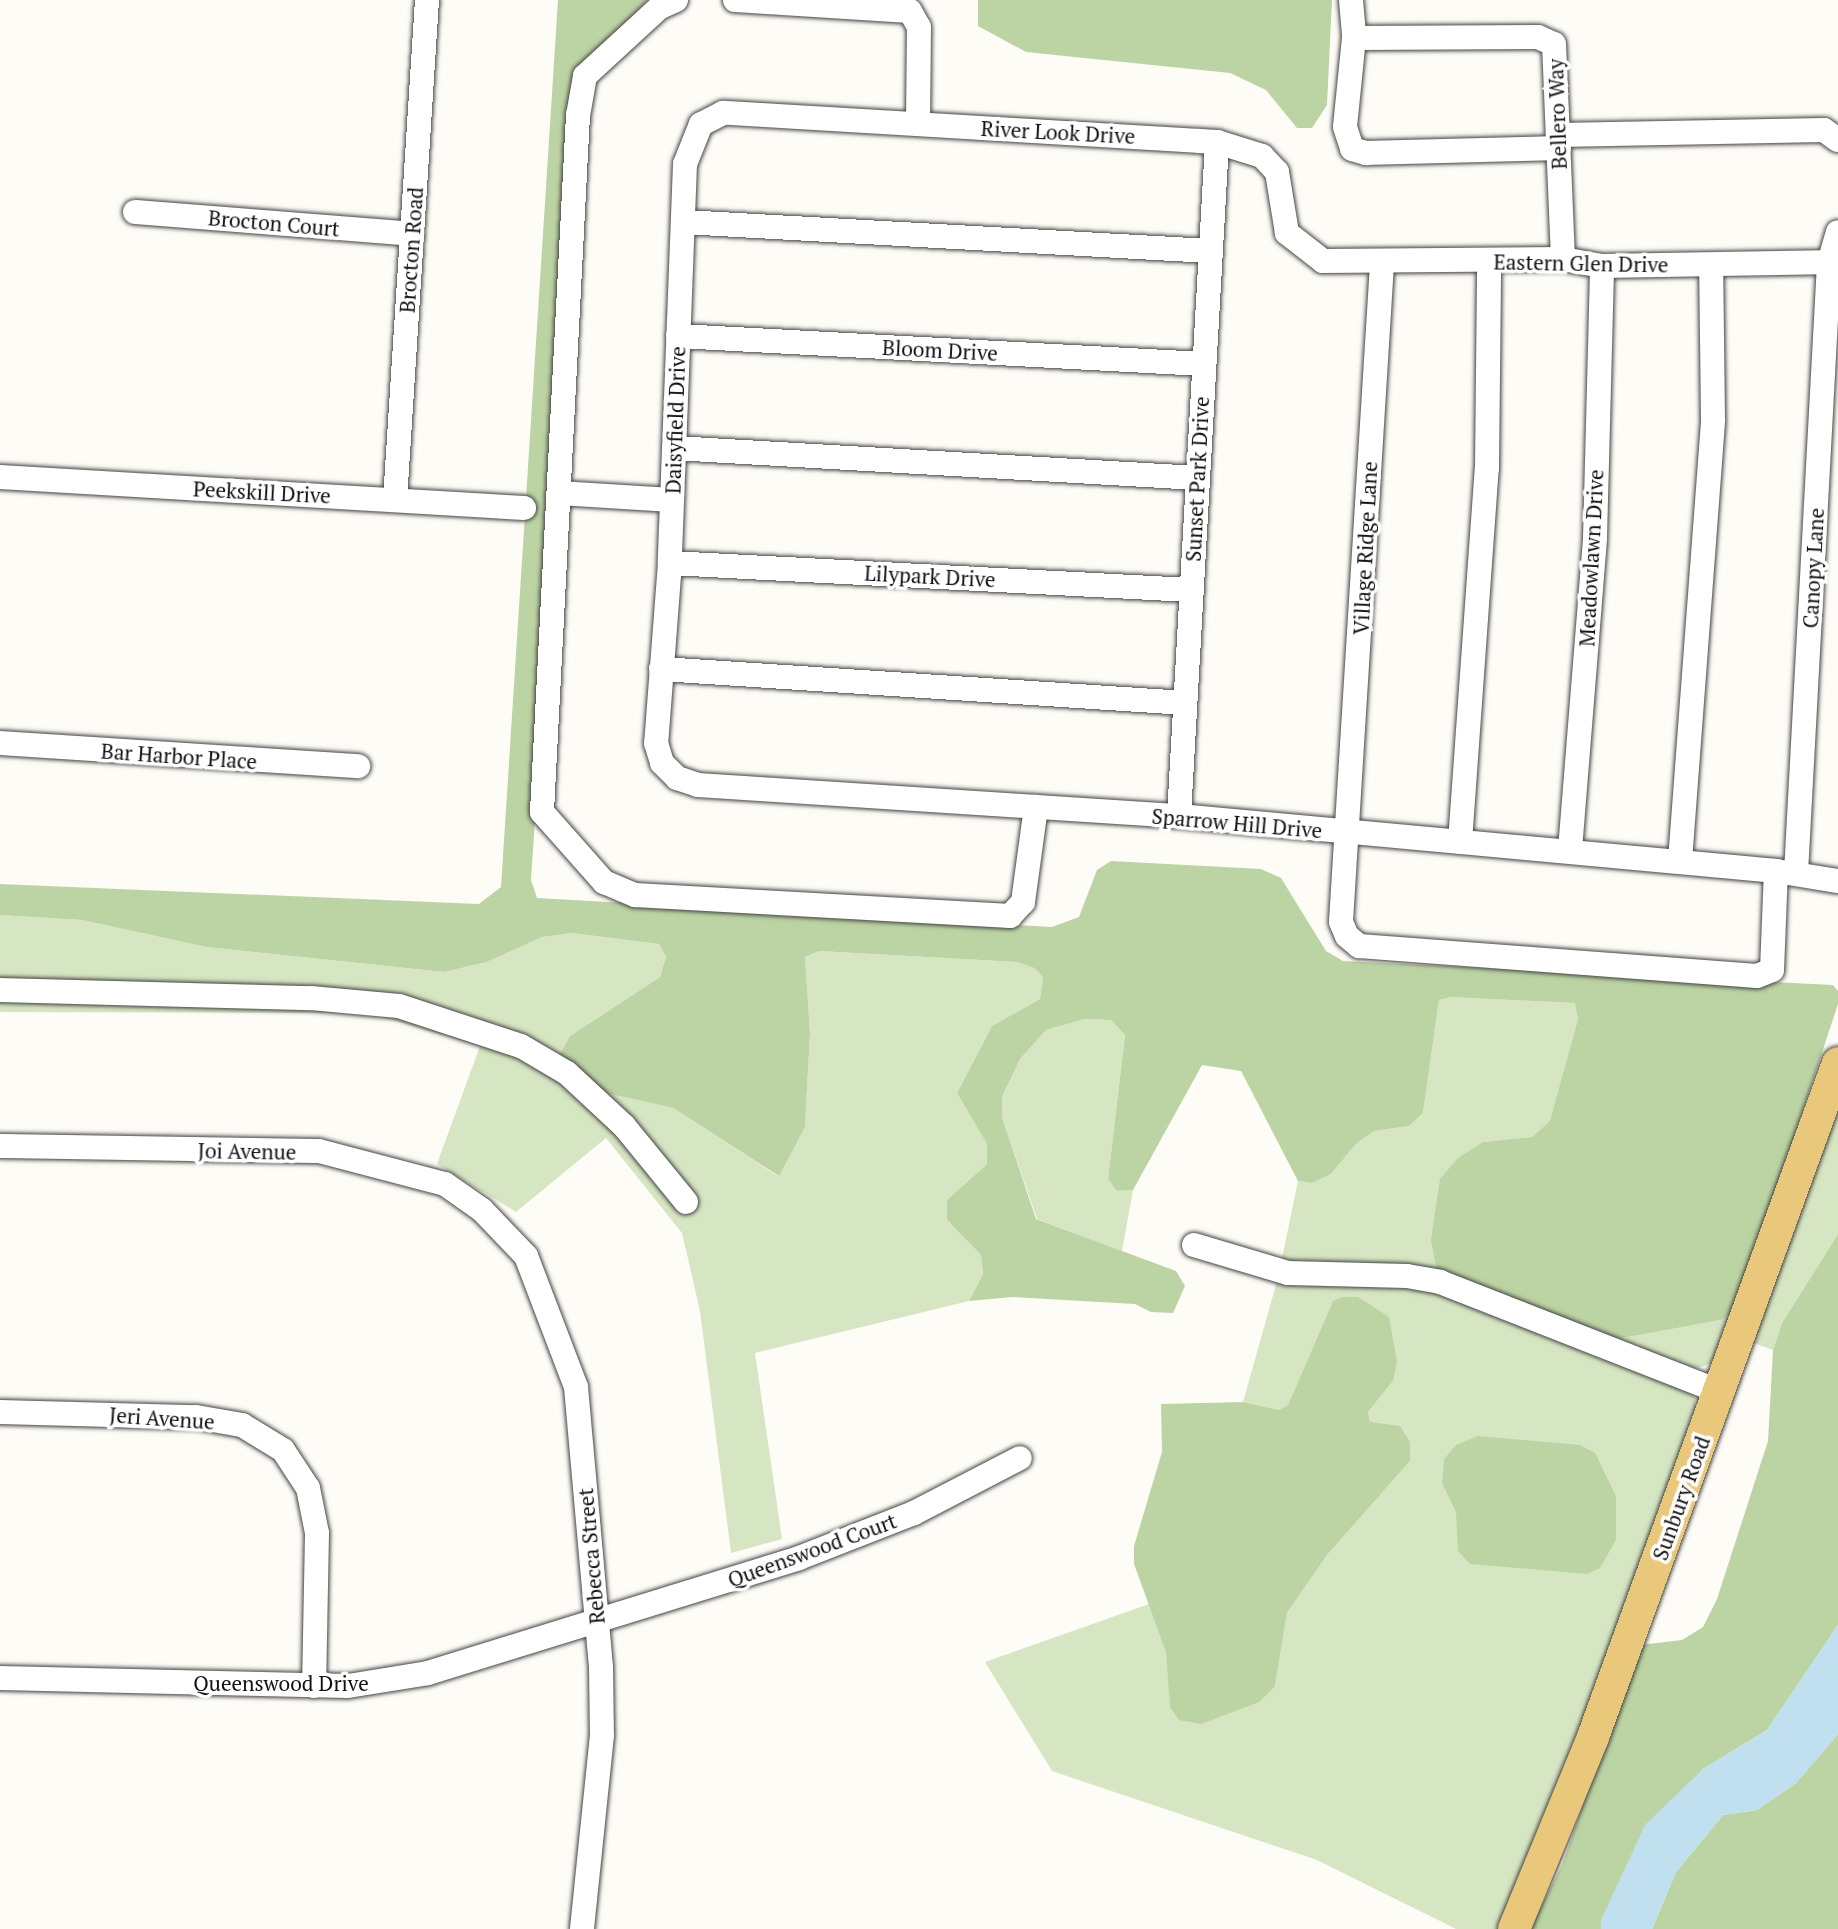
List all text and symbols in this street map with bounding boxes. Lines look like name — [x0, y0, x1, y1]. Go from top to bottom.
street label: Bellero Way — [1542, 58, 1572, 170]
street label: River Look Drive — [980, 115, 1136, 149]
street label: Brocton Road — [394, 186, 428, 314]
street label: Brocton Court — [207, 205, 341, 241]
street label: Eastern Glen Drive — [1493, 249, 1669, 277]
street label: Bloom Drive — [882, 334, 998, 366]
street label: Daisyfield Drive — [660, 346, 690, 494]
street label: Sunset Park Drive — [1180, 396, 1214, 562]
street label: Village Ridge Lane — [1348, 461, 1382, 635]
street label: Meadowlawn Drive — [1574, 469, 1608, 647]
street label: Peekskill Drive — [192, 476, 332, 508]
street label: Canopy Lane — [1797, 507, 1829, 629]
street label: Lilypark Drive — [864, 560, 996, 592]
street label: Bar Harbor Place — [100, 738, 258, 774]
street label: Sparrow Hill Drive — [1151, 803, 1323, 843]
street label: Joi Avenue — [197, 1138, 297, 1164]
street label: Jeri Avenue — [108, 1402, 216, 1434]
street label: Sunbury Road — [1647, 1432, 1715, 1564]
street label: Rebecca Street — [573, 1487, 609, 1625]
street label: Queenswood Court — [724, 1508, 900, 1592]
street label: Queenswood Drive — [193, 1670, 369, 1696]

